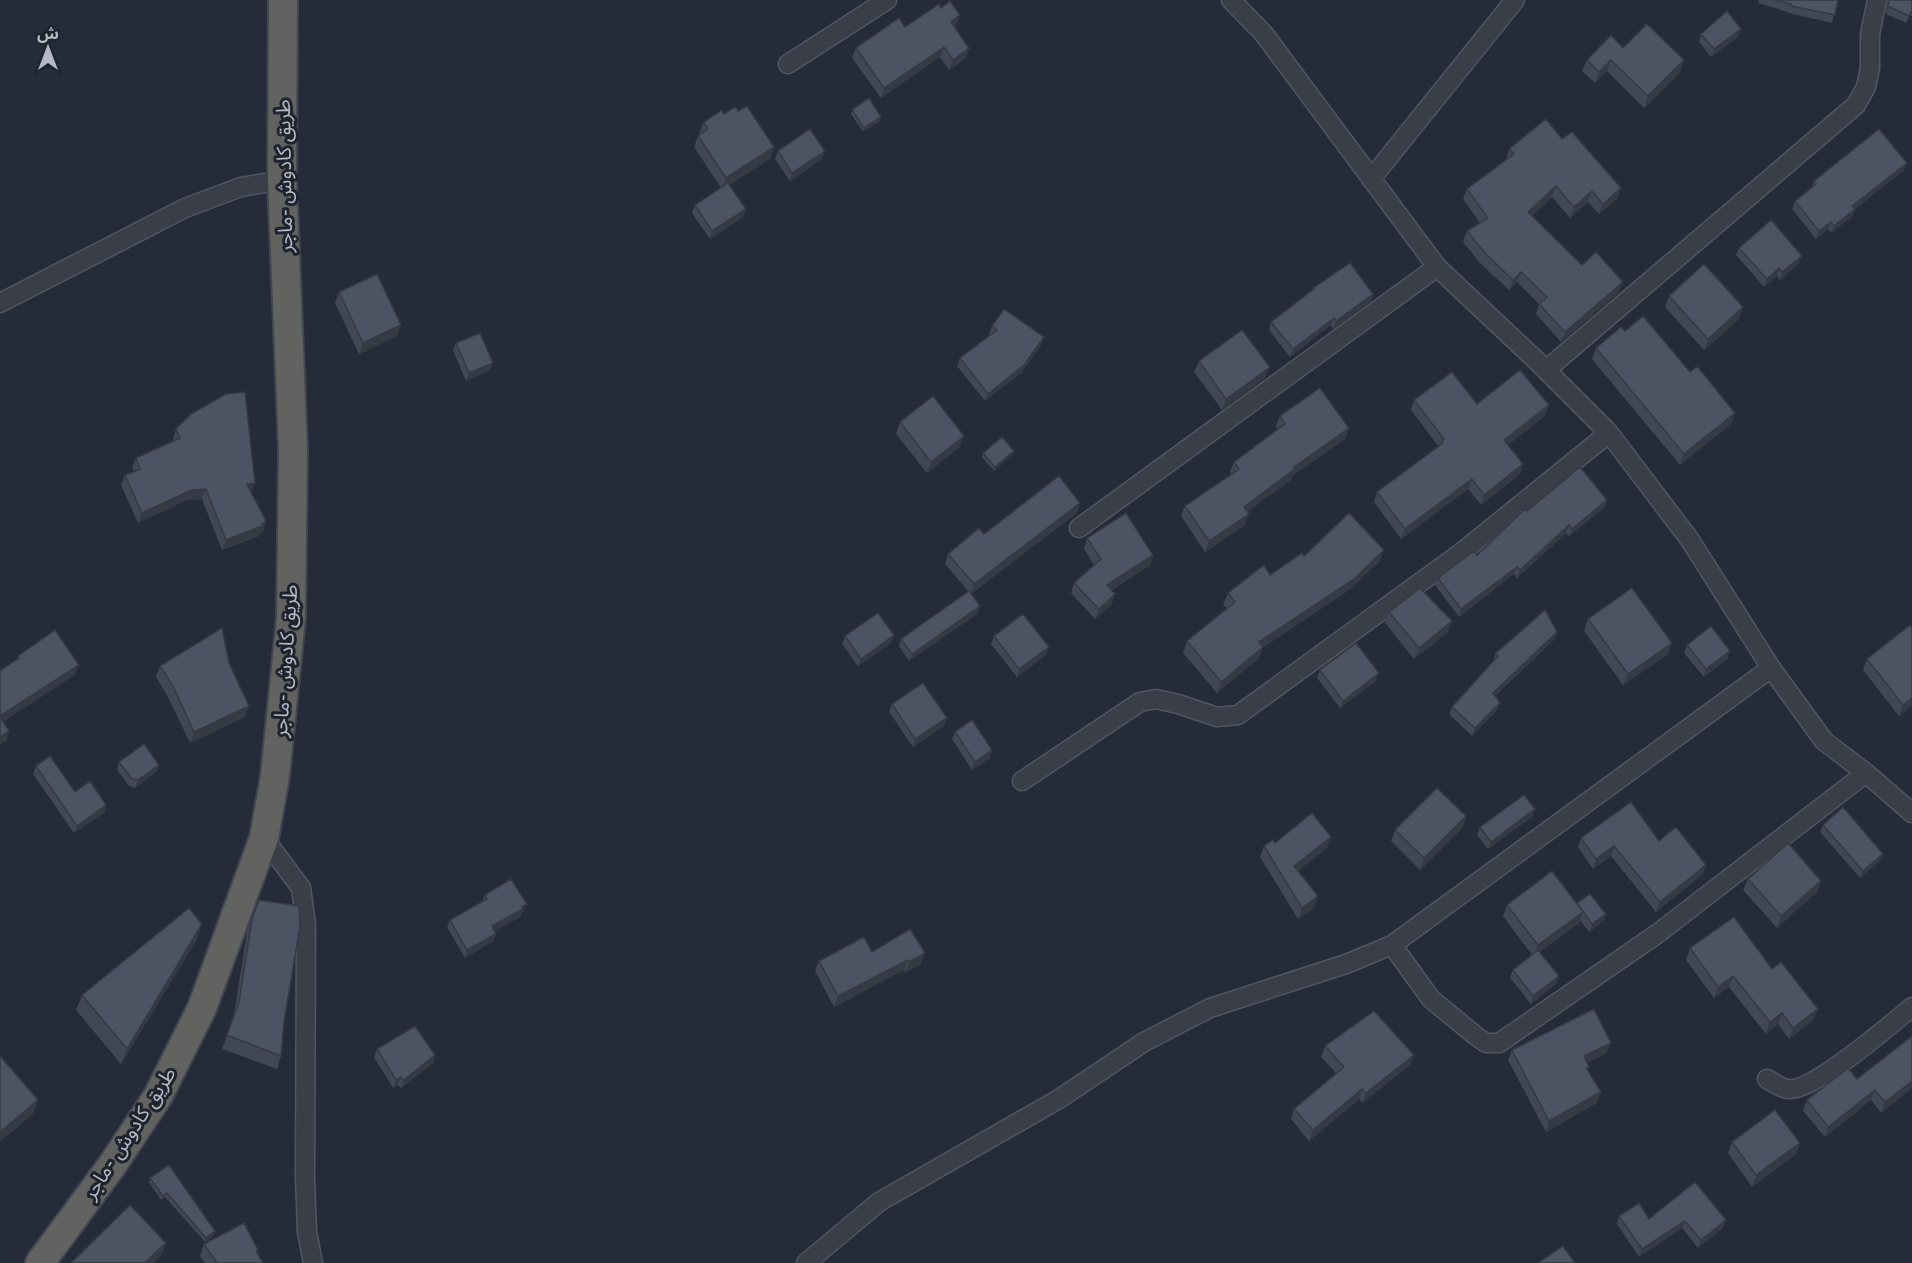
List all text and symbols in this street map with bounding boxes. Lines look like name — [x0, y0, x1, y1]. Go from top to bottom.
north arrow — [18, 18, 78, 78]
text: ش — [37, 25, 59, 45]
street label: طريق كادوش -ماجر — [272, 99, 300, 254]
street label: طريق كادوش -ماجر — [269, 584, 305, 739]
street label: طريق كادوش -ماجر — [78, 1063, 183, 1206]

